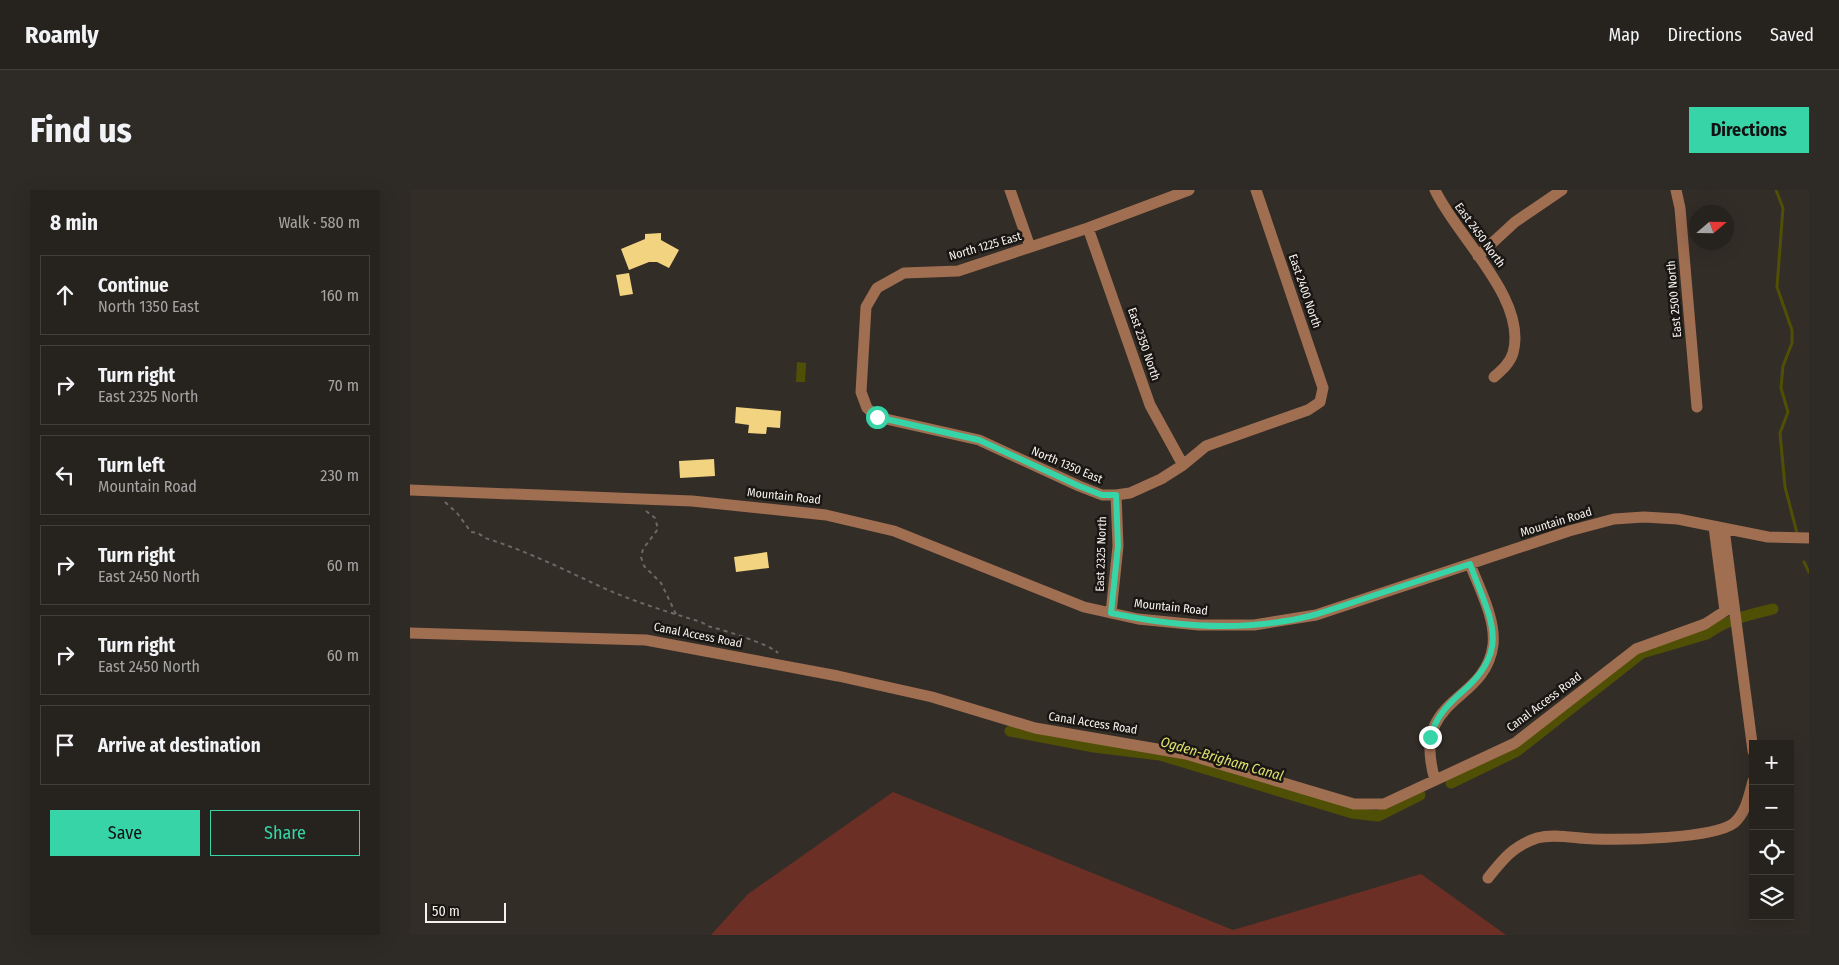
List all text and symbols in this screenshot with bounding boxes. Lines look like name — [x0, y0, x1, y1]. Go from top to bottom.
text: Roamly — [25, 21, 99, 49]
text: Map — [1608, 24, 1640, 46]
text: Directions — [1668, 24, 1742, 46]
text: Saved — [1770, 24, 1814, 46]
button: Directions — [1689, 107, 1809, 153]
text: Find us — [30, 109, 132, 151]
street label: East 2450 North — [1452, 200, 1508, 270]
north arrow — [1689, 205, 1734, 250]
text: 8 min — [50, 210, 98, 236]
text: Walk · 580 m — [278, 213, 360, 232]
street label: North 1225 East — [947, 229, 1023, 263]
street label: East 2400 North — [1286, 252, 1324, 330]
street label: East 2500 North — [1664, 260, 1684, 338]
text: Continue — [98, 274, 169, 297]
icon: ahead — [51, 281, 79, 309]
text: 160 m — [320, 286, 359, 305]
text: North 1350 East — [98, 297, 199, 316]
street label: East 2350 North — [1125, 306, 1163, 382]
text: Turn right — [98, 364, 175, 387]
icon: right — [51, 371, 79, 399]
text: 70 m — [328, 376, 359, 395]
text: East 2325 North — [98, 387, 199, 406]
route start — [866, 406, 889, 429]
street label: North 1350 East — [1029, 444, 1105, 486]
text: Turn left — [98, 454, 165, 477]
icon: left — [51, 461, 79, 489]
text: 230 m — [320, 466, 359, 485]
text: Mountain Road — [98, 477, 197, 496]
street label: Mountain Road — [746, 485, 822, 507]
street label: Mountain Road — [1518, 504, 1594, 540]
street label: East 2325 North — [1093, 516, 1109, 592]
text: Turn right — [98, 544, 175, 567]
icon: right — [51, 551, 79, 579]
text: 60 m — [327, 556, 359, 575]
text: East 2450 North — [98, 567, 200, 586]
street label: Mountain Road — [1133, 596, 1209, 618]
street label: Canal Access Road — [653, 620, 743, 650]
text: Turn right — [98, 634, 175, 657]
icon: right — [51, 641, 79, 669]
text: 60 m — [327, 646, 359, 665]
text: East 2450 North — [98, 657, 200, 676]
street label: Canal Access Road — [1504, 669, 1584, 735]
street label: Canal Access Road — [1048, 709, 1138, 737]
route end — [1419, 726, 1442, 749]
icon: arrive — [51, 731, 79, 759]
water label: Ogden-Brigham Canal — [1159, 733, 1286, 785]
text: Arrive at destination — [98, 734, 261, 757]
map controls — [1749, 740, 1794, 920]
button: + — [1749, 740, 1794, 785]
button: − — [1749, 785, 1794, 830]
button: Save — [50, 810, 200, 856]
button: Share — [210, 810, 360, 856]
button: locate — [1749, 830, 1794, 875]
button: layers — [1749, 875, 1794, 920]
scale bar — [425, 900, 506, 923]
text: 50 m — [432, 903, 460, 920]

